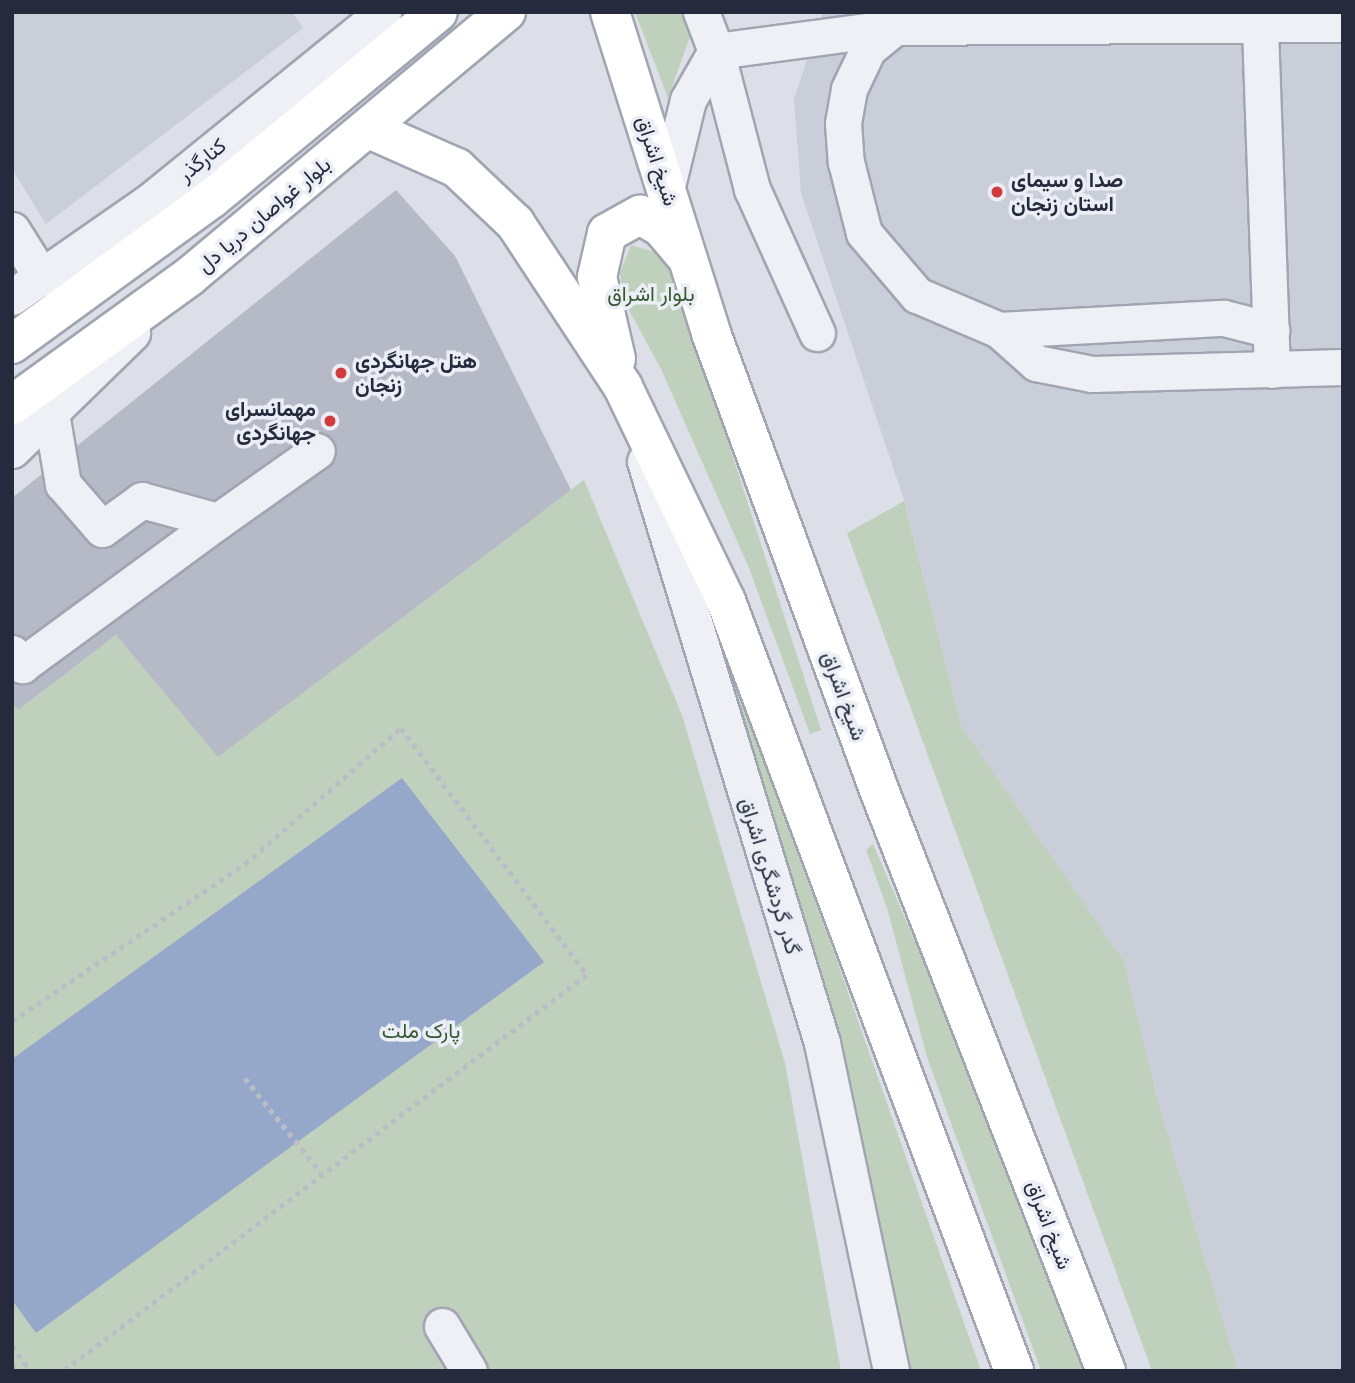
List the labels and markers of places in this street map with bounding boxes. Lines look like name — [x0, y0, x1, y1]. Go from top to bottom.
place label: صدا و سیمای استان زنجان — [1011, 167, 1123, 217]
marker: صدا و سیمای استان زنجان — [989, 184, 1005, 200]
place label: هتل جهانگردی زنجان — [355, 348, 477, 398]
marker: هتل جهانگردی زنجان — [333, 365, 349, 381]
place label: مهمانسرای جهانگردی — [225, 396, 316, 446]
marker: مهمانسرای جهانگردی — [322, 413, 338, 429]

